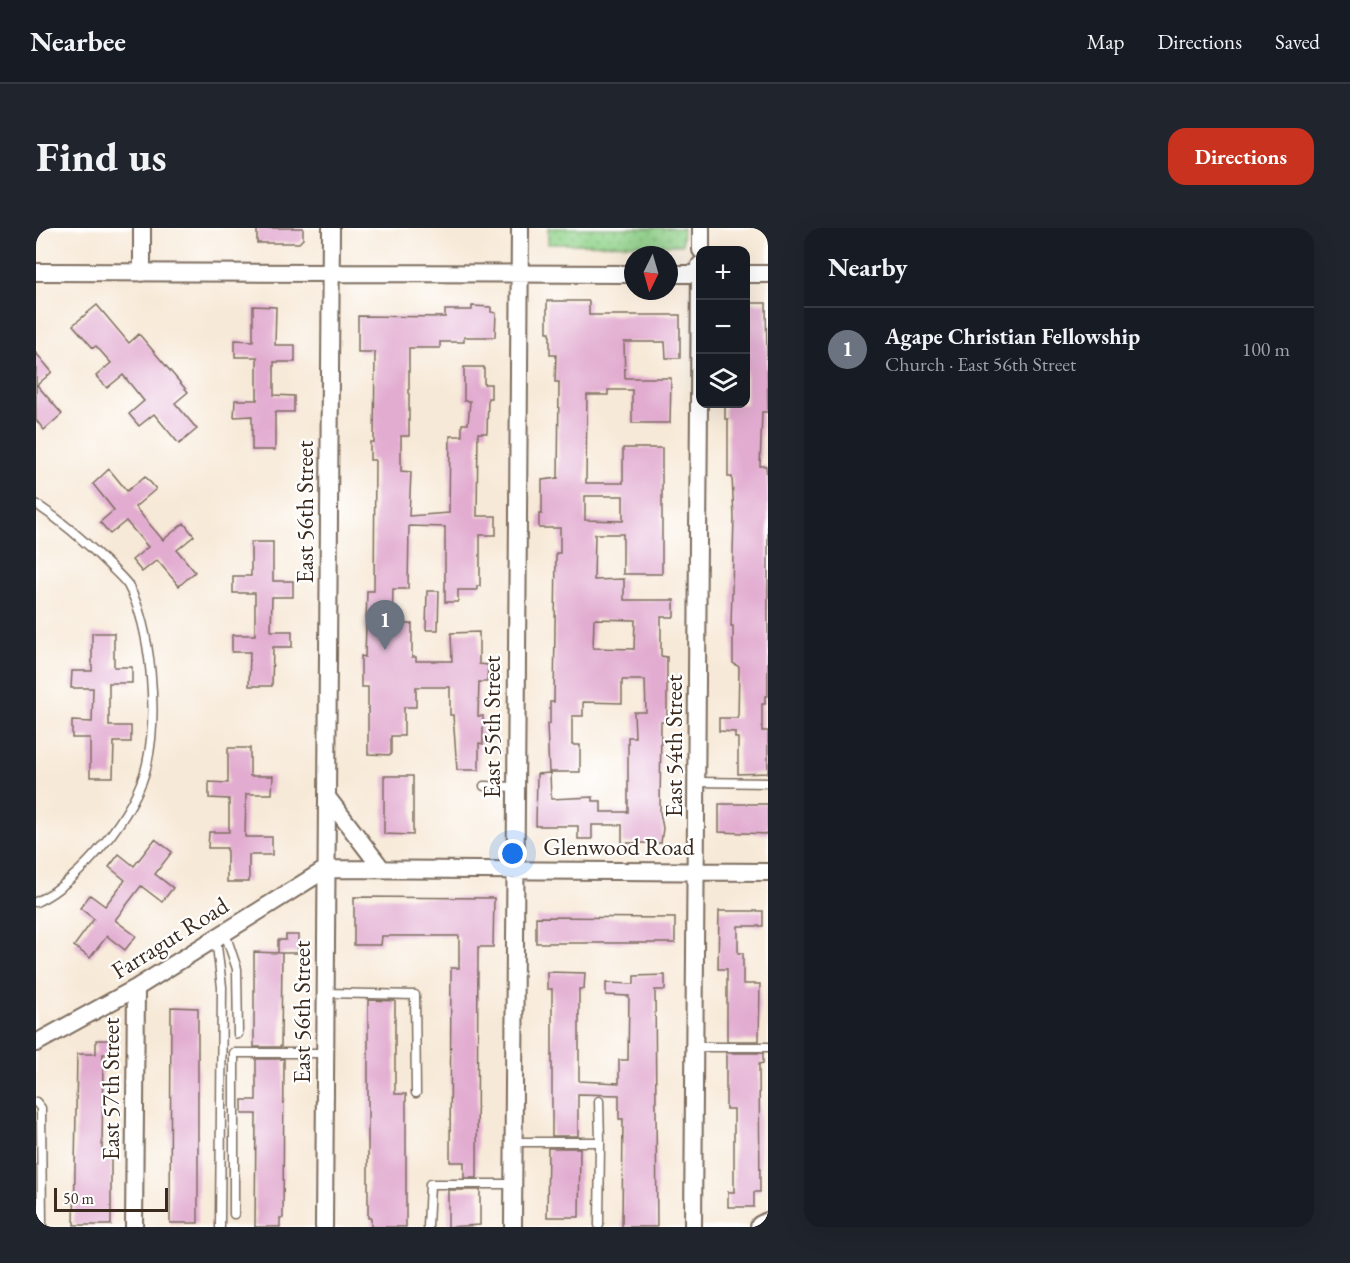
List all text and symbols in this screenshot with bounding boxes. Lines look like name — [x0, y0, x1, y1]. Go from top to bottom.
text: Nearbee — [30, 23, 126, 59]
text: Map — [1087, 28, 1124, 55]
text: Directions — [1157, 28, 1242, 55]
text: Saved — [1275, 28, 1320, 55]
button: Directions — [1168, 128, 1314, 185]
text: Find us — [36, 129, 167, 184]
north arrow — [624, 246, 678, 300]
map controls — [696, 246, 750, 408]
button: + — [696, 246, 750, 300]
text: Nearby — [828, 250, 908, 284]
button: − — [696, 300, 750, 354]
text: Agape Christian Fellowship — [885, 322, 1140, 351]
text: 1 — [842, 336, 853, 362]
text: 100 m — [1242, 336, 1290, 362]
text: Church · East 56th Street — [885, 351, 1076, 377]
button: layers — [696, 354, 750, 408]
street label: East 56th Street — [289, 440, 320, 584]
pin: 1 — [366, 600, 404, 650]
street label: East 55th Street — [476, 655, 507, 799]
street label: East 54th Street — [658, 674, 689, 818]
street label: Glenwood Road — [543, 831, 696, 862]
your location — [498, 839, 527, 868]
street label: Farragut Road — [105, 889, 235, 986]
street label: East 56th Street — [286, 940, 317, 1084]
street label: East 57th Street — [95, 1017, 126, 1161]
scale bar — [54, 1185, 168, 1212]
text: 50 m — [63, 1188, 94, 1209]

